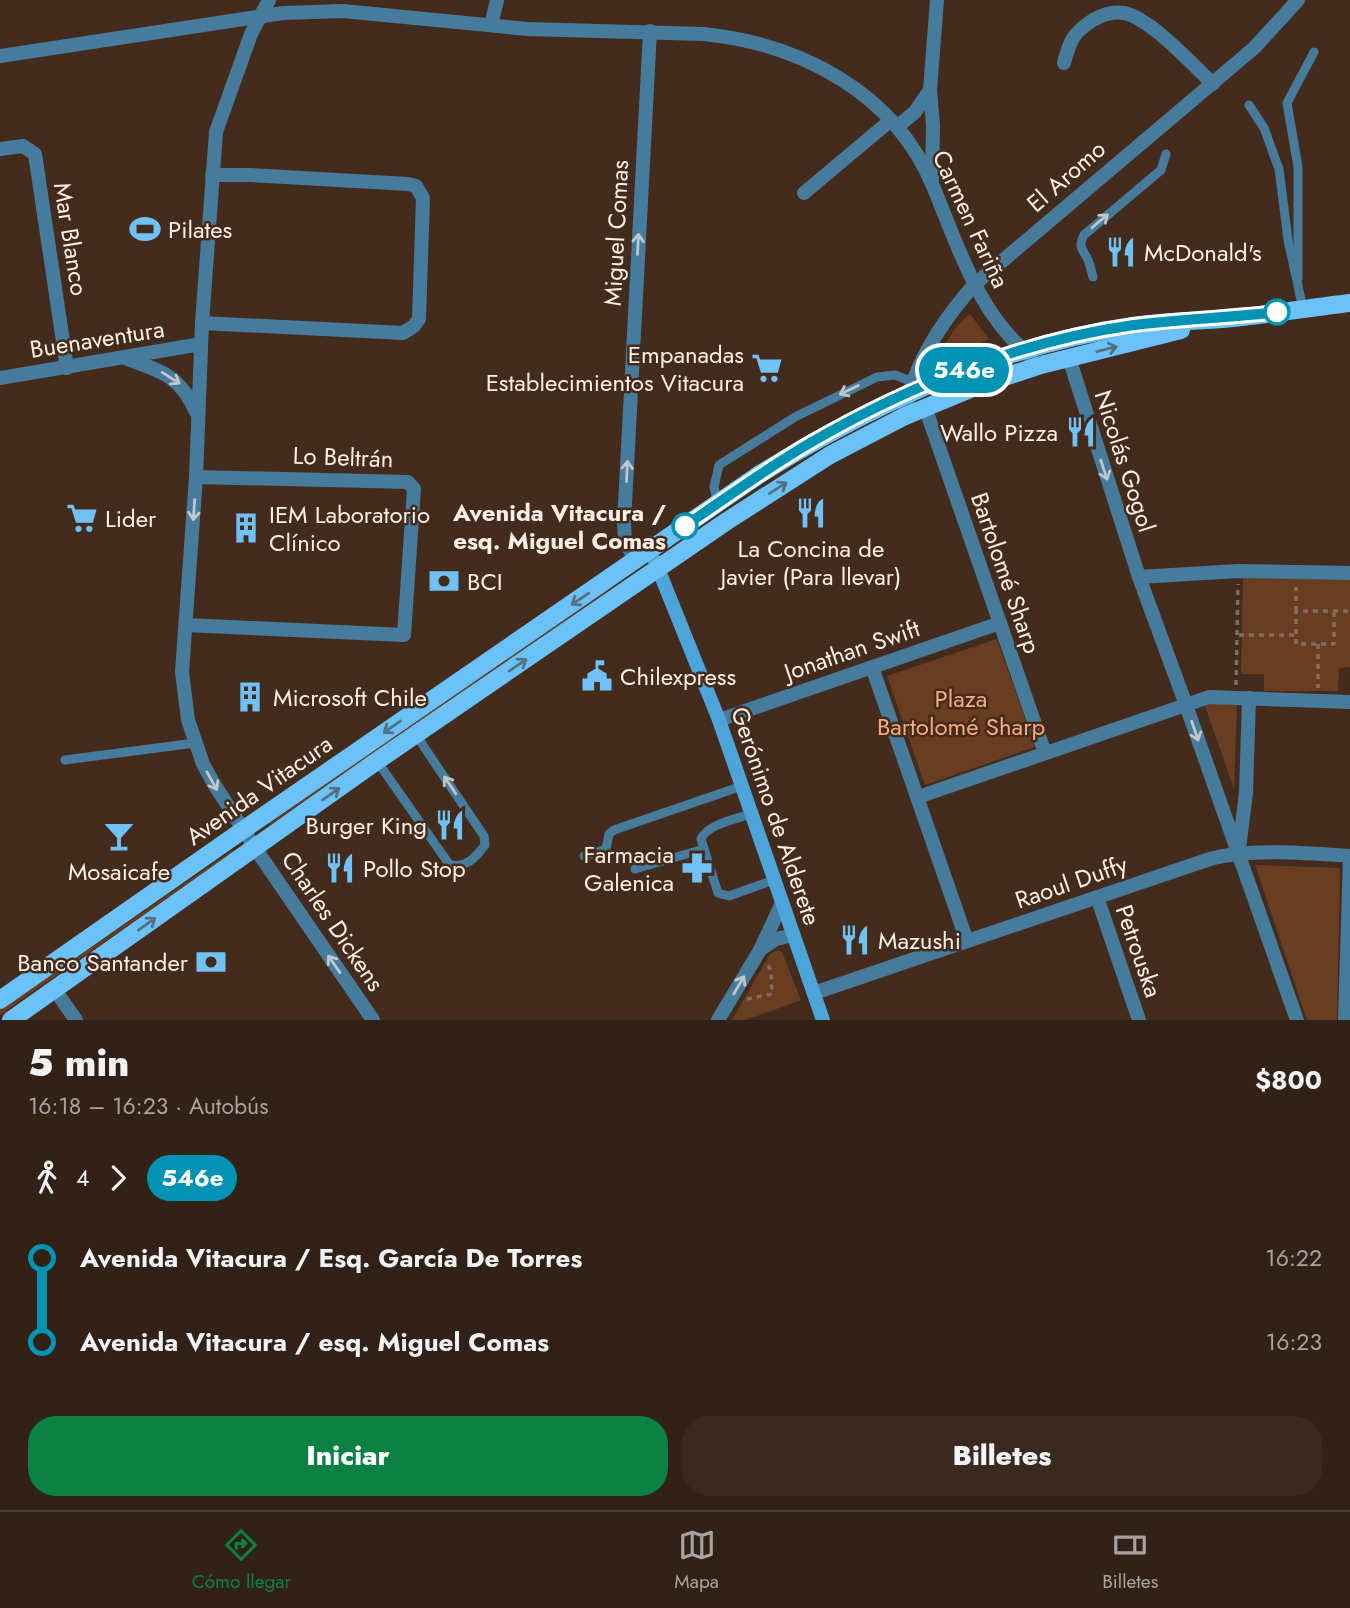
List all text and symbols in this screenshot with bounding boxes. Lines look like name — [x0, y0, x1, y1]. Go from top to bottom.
street label: El Aromo — [1019, 132, 1113, 220]
street label: Carmen Fariña — [924, 144, 1018, 294]
street label: Miguel Comas — [595, 159, 637, 307]
street label: Mar Blanco — [45, 180, 97, 298]
sports icon: Pilates — [128, 212, 162, 246]
place label: Pilates — [168, 212, 232, 247]
one-way arrow — [1091, 213, 1109, 229]
one-way arrow — [632, 233, 645, 256]
restaurant icon: McDonald's — [1104, 235, 1138, 269]
place label: McDonald's — [1144, 235, 1262, 270]
unlabelled marker — [1264, 299, 1290, 325]
street label: Buenaventura — [27, 311, 167, 367]
place label: Empanadas Establecimientos Vitacura — [486, 337, 744, 400]
one-way arrow — [1095, 342, 1118, 355]
line badge: 546e — [915, 347, 1013, 393]
supermarket icon: Empanadas Establecimientos Vitacura — [750, 351, 784, 385]
text: 546e — [933, 352, 995, 387]
one-way arrow — [160, 372, 180, 386]
one-way arrow — [839, 384, 860, 398]
street label: Nicolás Gogol — [1086, 385, 1164, 537]
place label: Wallo Pizza — [940, 415, 1058, 450]
restaurant icon: Wallo Pizza — [1064, 415, 1098, 449]
street label: Lo Beltrán — [292, 438, 394, 476]
one-way arrow — [1098, 459, 1111, 481]
one-way arrow — [620, 460, 633, 483]
one-way arrow — [768, 480, 788, 494]
street label: Bartolomé Sharp — [962, 488, 1050, 658]
place label: Avenida Vitacura / esq. Miguel Comas — [452, 495, 666, 558]
restaurant icon: La Concina de Javier (Para llevar) — [794, 496, 828, 530]
place label: IEM Laboratorio Clínico — [269, 497, 430, 560]
one-way arrow — [187, 499, 200, 521]
supermarket icon: Lider — [65, 501, 99, 535]
place label: Lider — [105, 501, 157, 536]
building icon: IEM Laboratorio Clínico — [229, 511, 263, 545]
marker: Avenida Vitacura / esq. Miguel Comas — [672, 513, 698, 539]
place label: La Concina de Javier (Para llevar) — [718, 531, 901, 594]
bank icon: BCI — [427, 564, 461, 598]
place label: BCI — [467, 564, 503, 599]
one-way arrow — [571, 592, 590, 606]
street label: Jonathan Swift — [777, 610, 925, 690]
one-way arrow — [508, 658, 527, 672]
public building icon: Chilexpress — [580, 659, 614, 693]
place label: Chilexpress — [620, 659, 736, 694]
building icon: Microsoft Chile — [233, 680, 267, 714]
place label: Microsoft Chile — [273, 680, 427, 715]
park label: Plaza Bartolomé Sharp — [877, 681, 1045, 744]
street label: Gerónimo de Alderete — [722, 702, 830, 930]
one-way arrow — [383, 720, 402, 734]
one-way arrow — [1189, 720, 1202, 742]
street label: Avenida Vitacura — [179, 726, 339, 854]
one-way arrow — [206, 770, 219, 791]
one-way arrow — [443, 776, 457, 796]
one-way arrow — [321, 787, 340, 801]
place label: Burger King — [306, 808, 427, 843]
restaurant icon: Burger King — [433, 808, 467, 842]
bar icon: Mosaicafe — [102, 819, 136, 853]
place label: Farmacia Galenica — [583, 837, 674, 900]
street label: Charles Dickens — [273, 844, 393, 998]
street label: Raoul Duffy — [1010, 846, 1132, 918]
restaurant icon: Pollo Stop — [323, 851, 357, 885]
place label: Pollo Stop — [363, 851, 466, 886]
pharmacy icon: Farmacia Galenica — [680, 851, 714, 885]
place label: Mosaicafe — [68, 854, 170, 889]
street label: Petrouska — [1107, 900, 1171, 1002]
one-way arrow — [137, 917, 156, 931]
restaurant icon: Mazushi — [838, 923, 872, 957]
place label: Mazushi — [878, 923, 961, 958]
place label: Banco Santander — [17, 945, 189, 980]
bank icon: Banco Santander — [194, 945, 228, 979]
one-way arrow — [327, 955, 341, 974]
one-way arrow — [732, 975, 746, 995]
text: 5 min — [28, 1035, 130, 1090]
text: $800 — [1255, 1061, 1322, 1099]
text: 16:18 – 16:23 · Autobús — [28, 1089, 268, 1123]
icon: walk — [28, 1159, 66, 1197]
icon: forward — [99, 1159, 137, 1197]
text: 546e — [161, 1160, 223, 1195]
text: 4 — [76, 1161, 89, 1195]
text: Avenida Vitacura / Esq. García De Torres — [80, 1239, 582, 1277]
text: 16:22 — [1265, 1241, 1322, 1275]
text: Avenida Vitacura / esq. Miguel Comas — [80, 1323, 549, 1361]
text: 16:23 — [1266, 1325, 1322, 1359]
button: Iniciar — [28, 1416, 668, 1496]
button: Billetes — [682, 1416, 1322, 1496]
tab: Cómo llegar — [192, 1526, 291, 1595]
tab: Mapa — [674, 1526, 719, 1595]
tab: Billetes — [1102, 1526, 1158, 1595]

